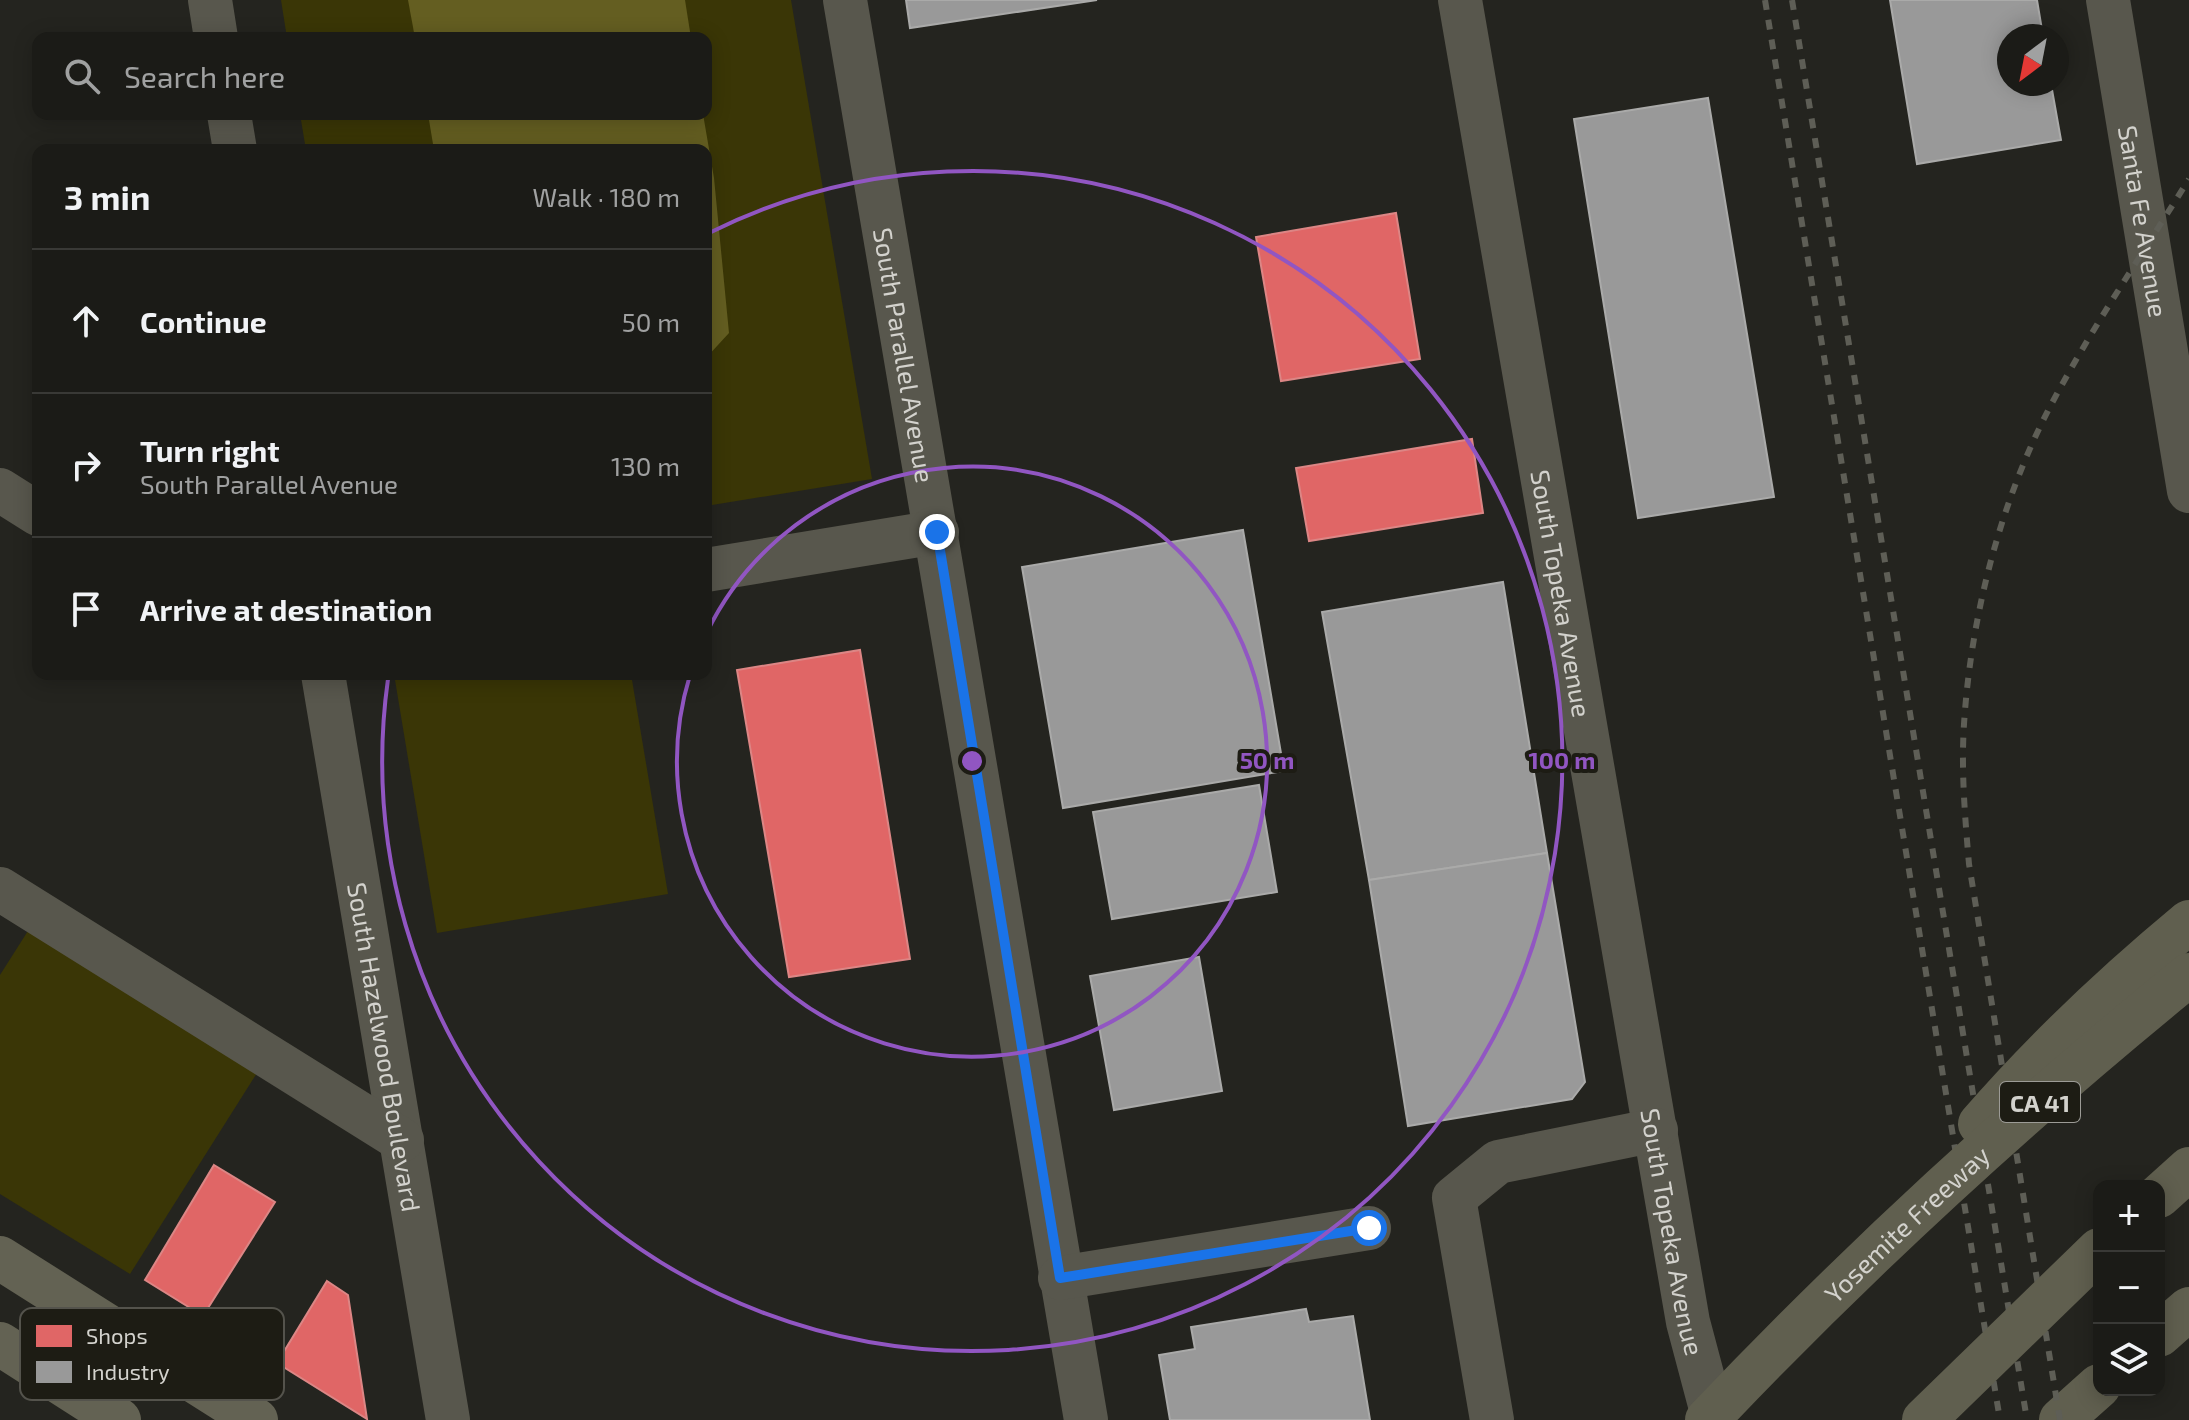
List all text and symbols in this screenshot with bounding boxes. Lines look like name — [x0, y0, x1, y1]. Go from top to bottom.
north arrow — [1997, 24, 2069, 96]
search box — [32, 32, 712, 120]
icon: search — [60, 54, 104, 98]
text: Search here — [124, 58, 285, 94]
street label: Santa Fe Avenue — [2113, 123, 2176, 319]
text: 3 min — [64, 176, 150, 217]
text: Walk · 180 m — [533, 181, 680, 212]
street label: South Parallel Avenue — [868, 225, 942, 485]
icon: ahead — [64, 299, 108, 343]
text: Continue — [140, 303, 267, 339]
text: 50 m — [622, 306, 680, 337]
text: Turn right — [140, 432, 280, 468]
icon: right — [64, 443, 108, 487]
text: 130 m — [611, 450, 680, 481]
street label: South Topeka Avenue — [1526, 467, 1599, 719]
text: South Parallel Avenue — [140, 468, 398, 499]
route end — [919, 514, 955, 550]
icon: arrive — [64, 587, 108, 631]
text: Arrive at destination — [140, 591, 432, 627]
text: 50 m — [1240, 745, 1294, 774]
text: 100 m — [1529, 745, 1595, 774]
centre of rings — [958, 747, 986, 775]
street label: South Hazelwood Boulevard — [343, 880, 428, 1214]
road number: CA 41 — [2000, 1082, 2080, 1122]
street label: South Topeka Avenue — [1636, 1106, 1712, 1358]
street label: Yosemite Freeway — [1817, 1138, 1995, 1308]
map controls — [2093, 1180, 2165, 1396]
button: + — [2093, 1180, 2165, 1252]
route start — [1351, 1210, 1387, 1246]
button: − — [2093, 1252, 2165, 1324]
legend — [20, 1308, 284, 1400]
text: Shops — [86, 1322, 148, 1348]
button: layers — [2093, 1324, 2165, 1396]
text: Industry — [86, 1358, 170, 1384]

